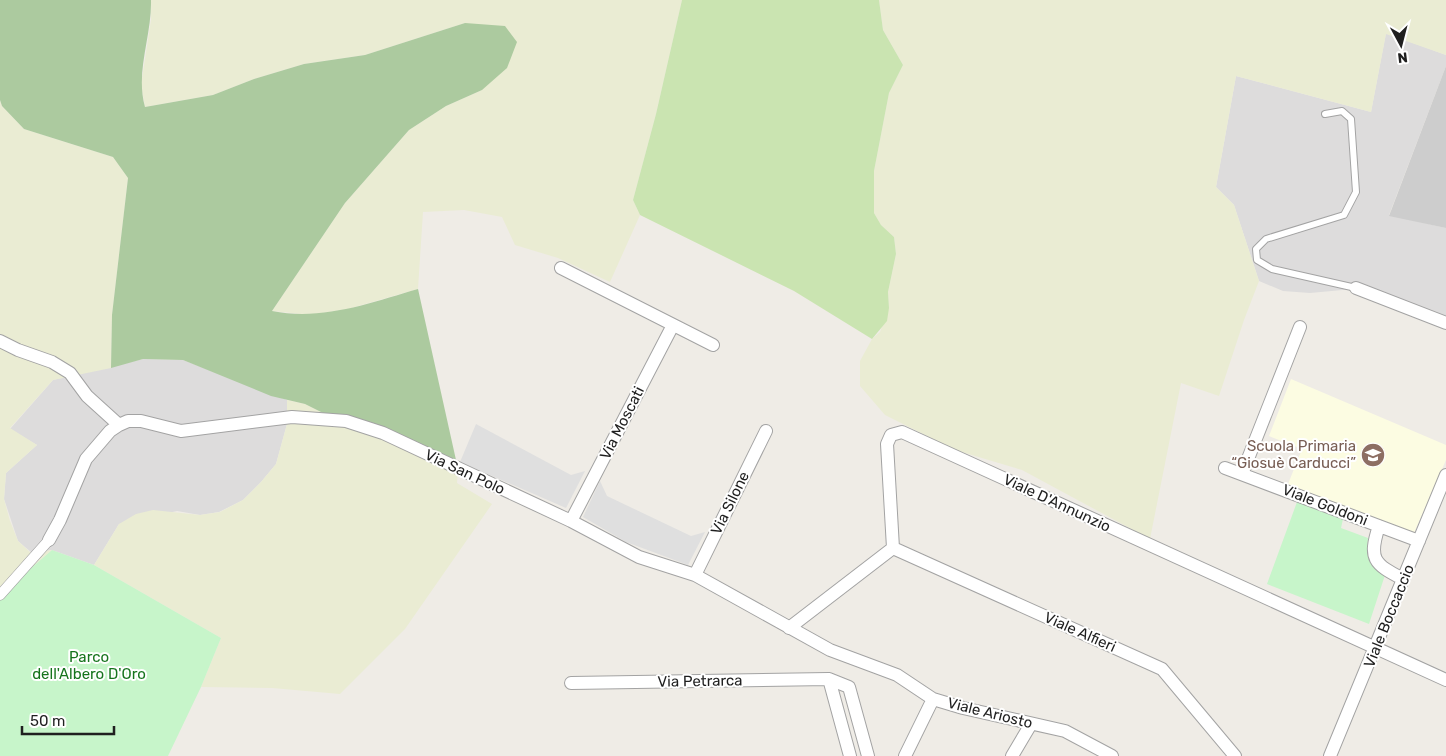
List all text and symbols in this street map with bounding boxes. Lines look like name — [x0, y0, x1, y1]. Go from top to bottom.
north arrow — [1376, 20, 1426, 70]
text: N — [1396, 48, 1409, 66]
street label: Via Moscati — [596, 383, 648, 463]
place label: Scuola Primaria “Giosuè Carducci” — [1231, 437, 1356, 472]
school or university icon: Scuola Primaria “Giosuè Carducci” — [1360, 442, 1386, 468]
street label: Via San Polo — [422, 446, 508, 498]
street label: Via Silone — [707, 468, 753, 538]
street label: Viale D'Annunzio — [1001, 470, 1113, 536]
street label: Viale Goldoni — [1280, 480, 1370, 530]
street label: Viale Boccaccio — [1360, 562, 1418, 670]
street label: Viale Alfieri — [1041, 608, 1119, 656]
park label: Parco dell'Albero D'Oro — [32, 648, 146, 683]
street label: Via Petrarca — [657, 671, 743, 691]
street label: Viale Ariosto — [946, 694, 1034, 732]
scale bar — [22, 704, 115, 736]
text: 50 m — [30, 712, 65, 730]

